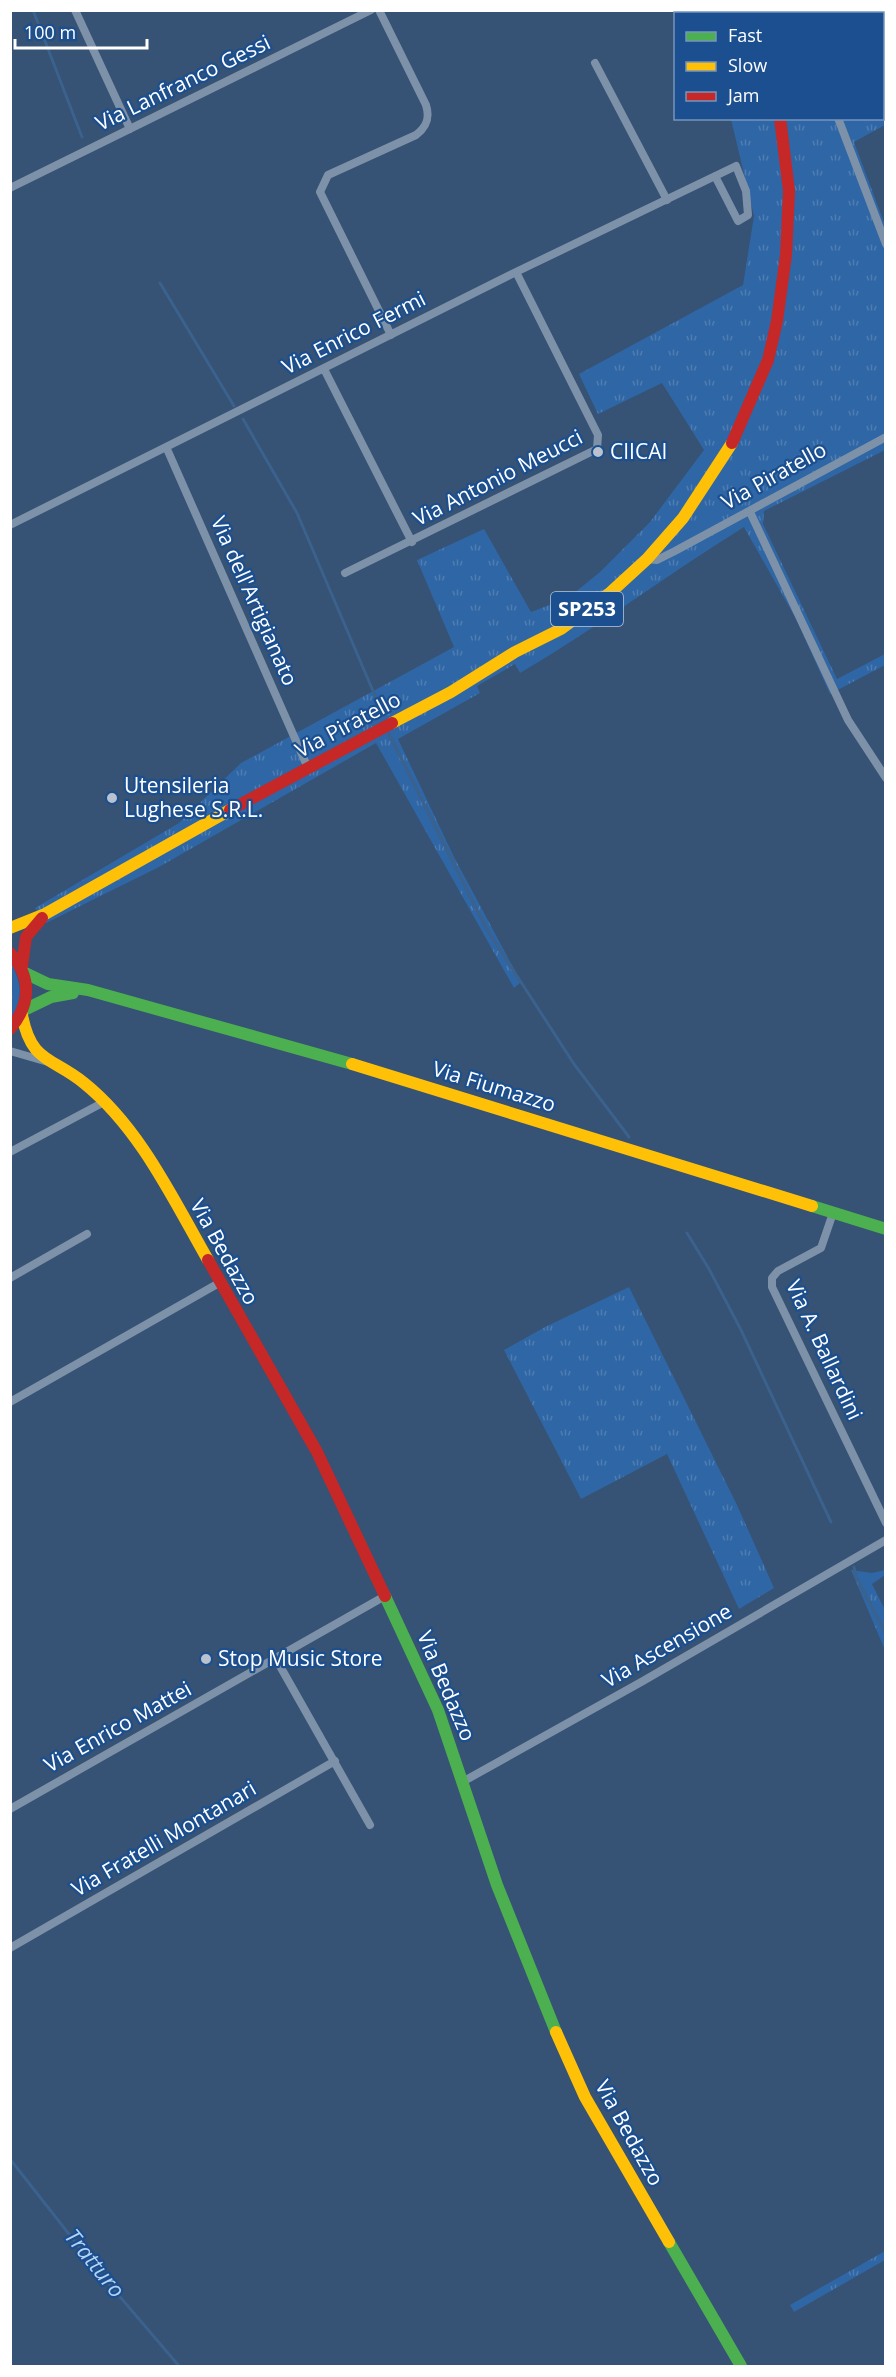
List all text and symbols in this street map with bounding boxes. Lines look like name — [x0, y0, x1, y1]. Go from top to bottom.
scale bar — [15, 12, 147, 50]
legend — [674, 12, 884, 120]
text: 100 m — [24, 20, 76, 44]
text: Fast — [728, 23, 762, 47]
street label: Via Lanfranco Gessi — [91, 28, 275, 137]
text: Slow — [728, 53, 767, 77]
text: Jam — [726, 83, 760, 107]
street label: Via Enrico Fermi — [277, 284, 430, 380]
street label: Via Antonio Meucci — [408, 422, 587, 532]
street label: Via Piratello — [716, 435, 831, 515]
place label: CIICAI — [610, 437, 667, 465]
marker: CIICAI — [591, 445, 605, 459]
street label: Via dell'Artigianato — [205, 512, 305, 690]
road number: SP253 — [551, 592, 623, 626]
street label: Via Piratello — [290, 685, 405, 764]
place label: Utensileria Lughese S.R.L. — [124, 771, 263, 823]
marker: Utensileria Lughese S.R.L. — [105, 791, 119, 805]
street label: Via Fiumazzo — [429, 1054, 559, 1118]
street label: Via Bedazzo — [184, 1194, 266, 1310]
street label: Via A. Ballardini — [780, 1275, 870, 1424]
street label: Via Ascensione — [596, 1597, 737, 1694]
street label: Via Bedazzo — [411, 1626, 483, 1745]
place label: Stop Music Store — [218, 1644, 383, 1672]
marker: Stop Music Store — [199, 1652, 213, 1666]
street label: Via Enrico Mattei — [39, 1674, 196, 1778]
street label: Via Fratelli Montanari — [66, 1774, 261, 1902]
street label: Via Bedazzo — [589, 2075, 671, 2191]
water label: Tratturo — [59, 2222, 133, 2303]

